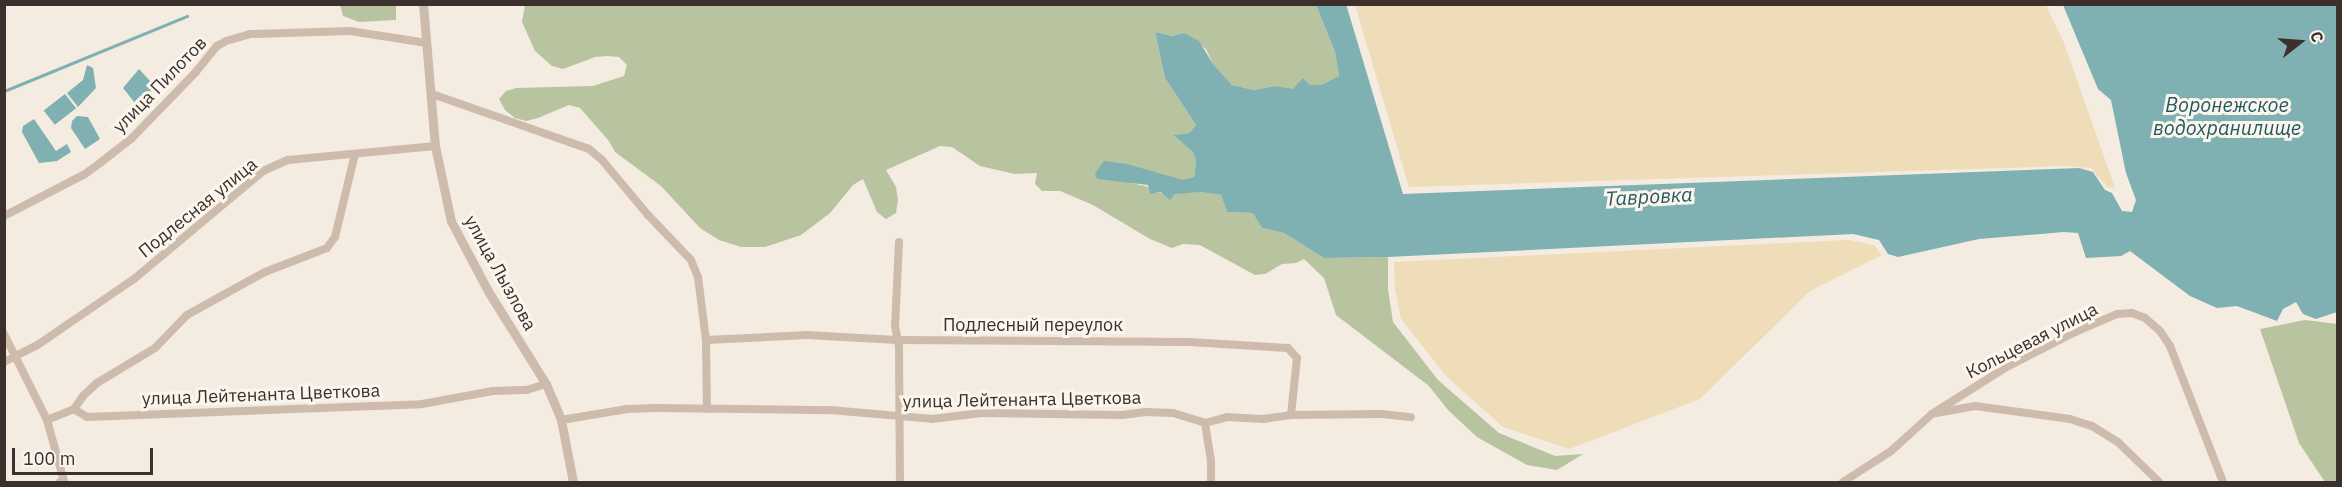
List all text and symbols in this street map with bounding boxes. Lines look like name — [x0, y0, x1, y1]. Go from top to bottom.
north arrow — [2270, 12, 2330, 72]
text: С — [2306, 29, 2328, 45]
street label: улица Пилотов — [109, 32, 211, 138]
water label: Воронежское водохранилище — [2153, 92, 2301, 139]
street label: Подлесная улица — [134, 154, 262, 262]
water label: Тавровка — [1605, 182, 1693, 210]
street label: улица Лызлова — [459, 212, 541, 334]
street label: Кольцевая улица — [1963, 298, 2101, 384]
street label: Подлесный переулок — [943, 314, 1123, 336]
street label: улица Лейтенанта Цветкова — [141, 380, 381, 410]
street label: улица Лейтенанта Цветкова — [903, 387, 1141, 413]
scale bar — [15, 436, 156, 474]
text: 100 m — [23, 447, 75, 470]

